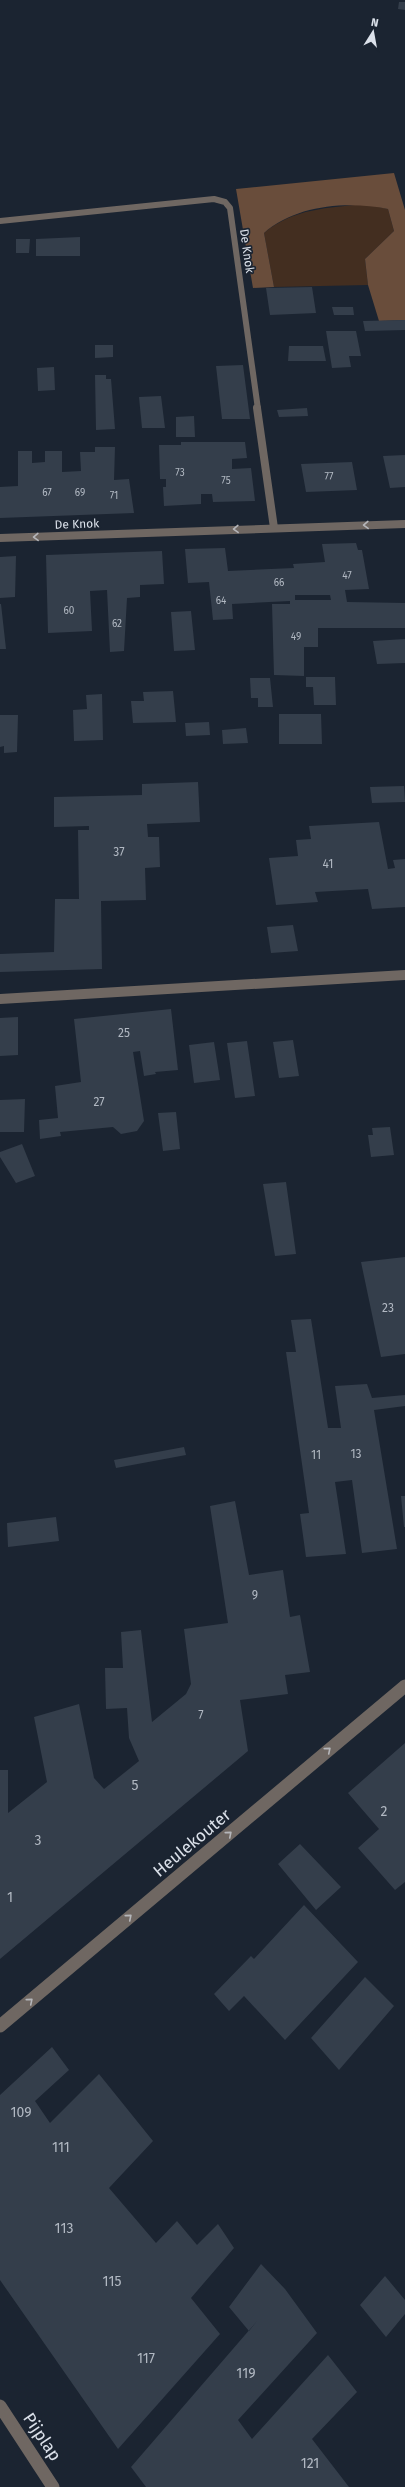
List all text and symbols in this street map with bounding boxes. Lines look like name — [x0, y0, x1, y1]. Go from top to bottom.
north arrow — [353, 12, 393, 52]
text: N — [370, 16, 380, 30]
street label: De Knok — [237, 228, 257, 275]
house number: 73 — [175, 467, 185, 479]
house number: 77 — [325, 471, 334, 483]
house number: 75 — [221, 475, 231, 487]
house number: 67 — [42, 487, 52, 499]
house number: 69 — [75, 487, 85, 499]
house number: 71 — [110, 490, 118, 502]
street label: De Knok — [54, 516, 100, 532]
one-way arrow — [363, 521, 369, 529]
one-way arrow — [233, 525, 239, 534]
one-way arrow — [33, 533, 39, 541]
house number: 47 — [342, 570, 352, 582]
house number: 66 — [274, 577, 284, 589]
house number: 64 — [216, 595, 227, 607]
house number: 60 — [64, 605, 75, 617]
house number: 62 — [112, 618, 122, 630]
house number: 49 — [291, 631, 301, 643]
house number: 37 — [113, 845, 125, 859]
house number: 41 — [323, 857, 333, 871]
house number: 25 — [118, 1026, 130, 1040]
house number: 27 — [93, 1095, 105, 1109]
house number: 23 — [382, 1301, 394, 1315]
house number: 13 — [350, 1447, 362, 1461]
house number: 11 — [311, 1448, 321, 1462]
house number: 9 — [252, 1588, 258, 1602]
house number: 7 — [198, 1708, 204, 1722]
one-way arrow — [324, 1748, 331, 1755]
house number: 5 — [131, 1777, 139, 1794]
house number: 2 — [381, 1803, 388, 1820]
street label: Heulekouter — [149, 1804, 235, 1882]
one-way arrow — [224, 1831, 232, 1838]
house number: 3 — [35, 1832, 42, 1849]
house number: 1 — [7, 1889, 13, 1906]
one-way arrow — [125, 1915, 132, 1922]
one-way arrow — [25, 1999, 32, 2006]
house number: 109 — [10, 2104, 32, 2121]
house number: 111 — [52, 2139, 70, 2156]
house number: 113 — [55, 2220, 73, 2237]
house number: 115 — [103, 2273, 121, 2290]
house number: 117 — [137, 2350, 155, 2367]
house number: 119 — [236, 2365, 256, 2382]
street label: Pijplap — [18, 2409, 66, 2465]
house number: 121 — [301, 2455, 319, 2472]

